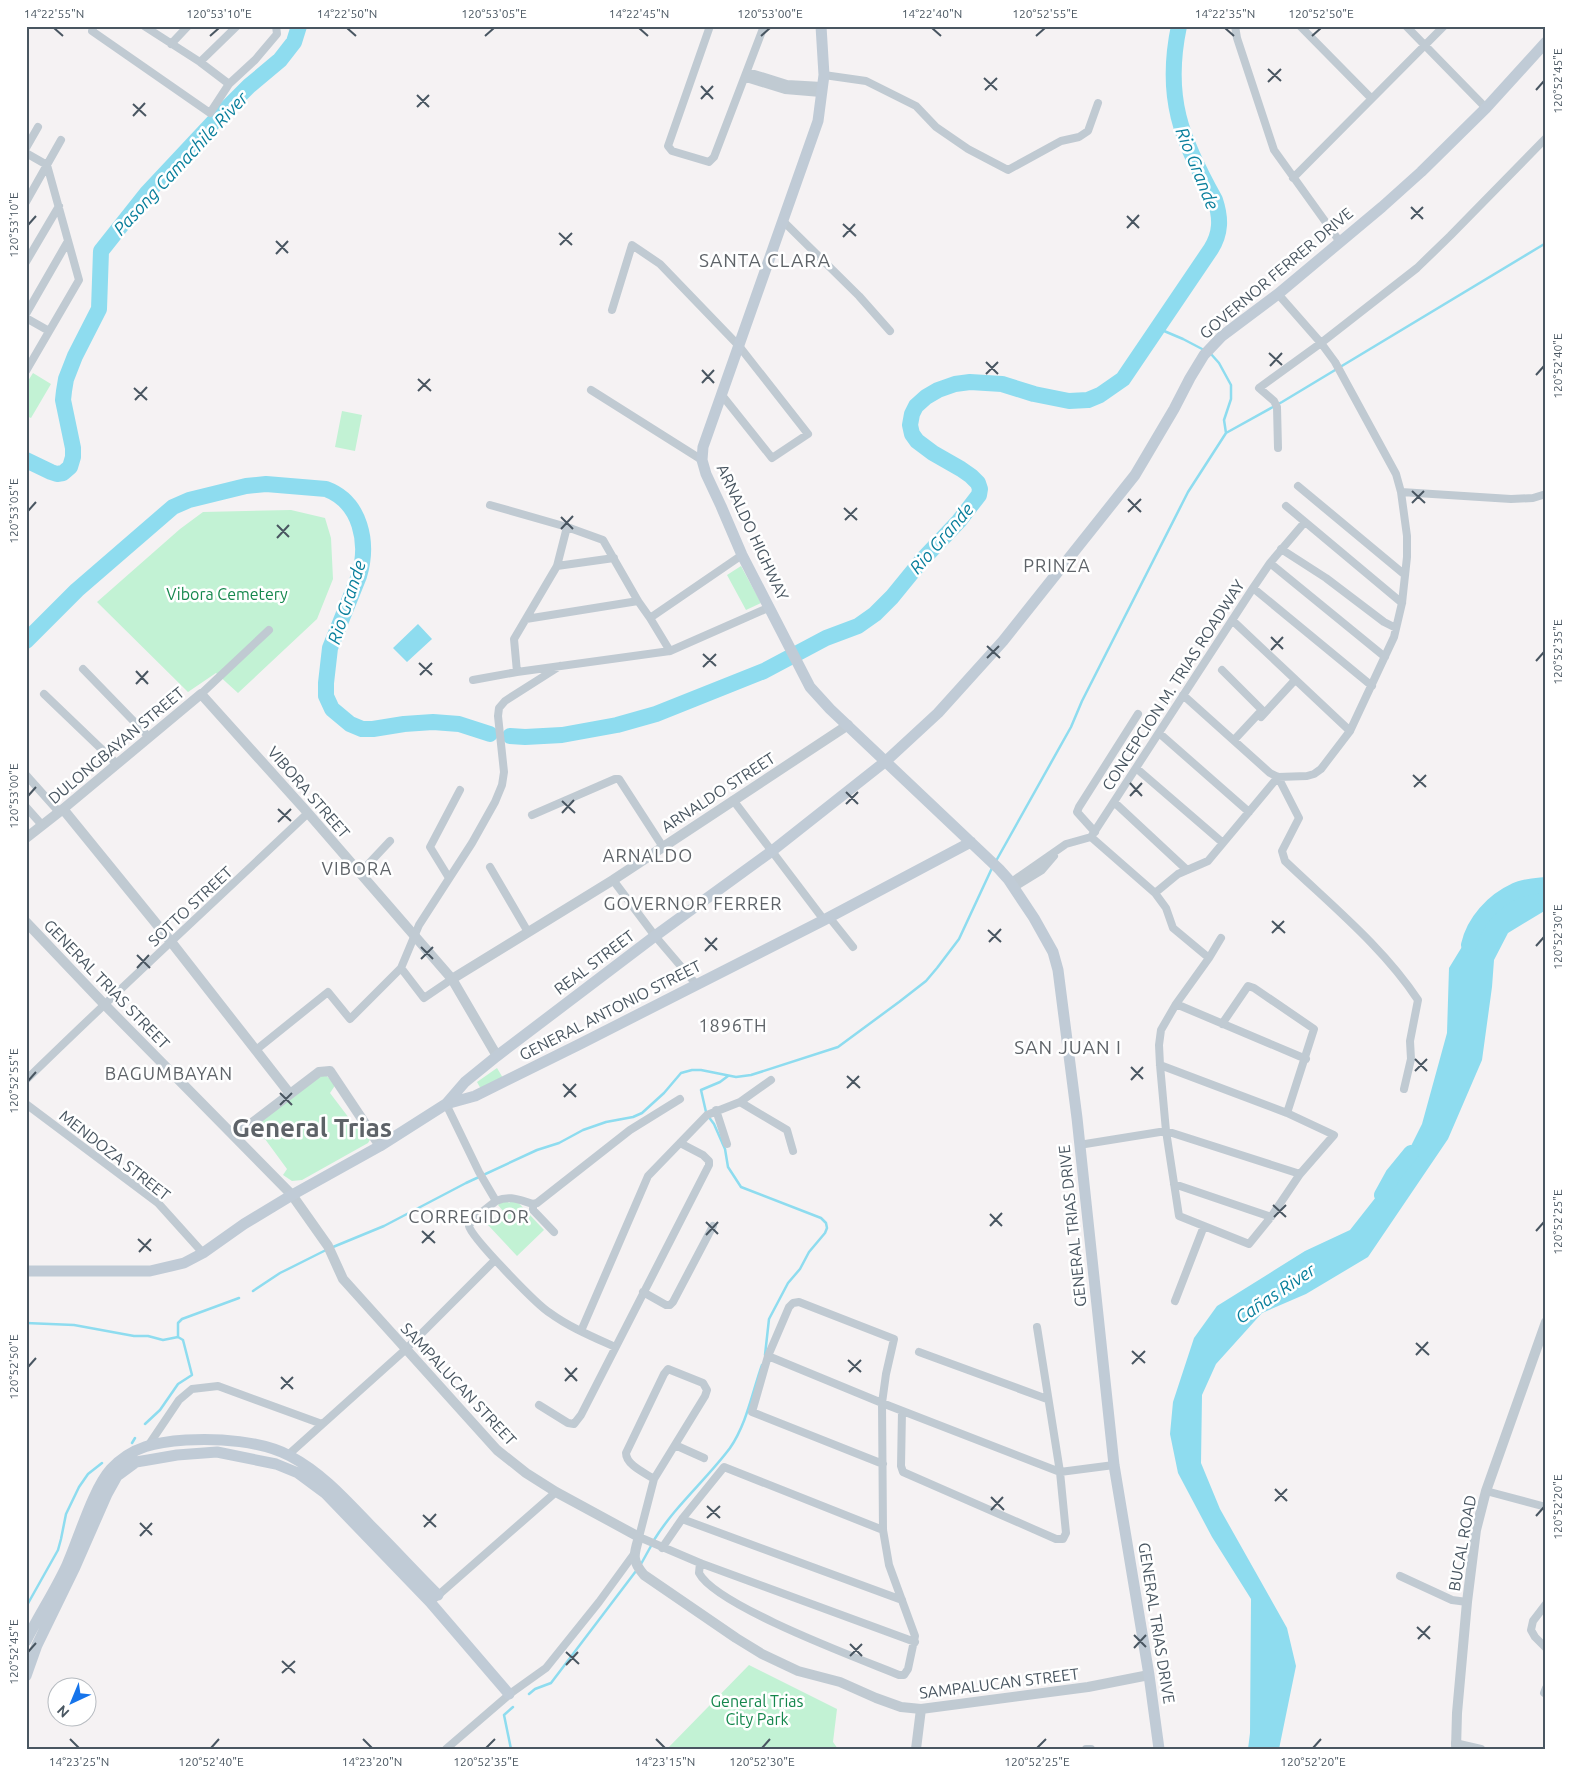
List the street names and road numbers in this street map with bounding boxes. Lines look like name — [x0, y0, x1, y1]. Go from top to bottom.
street label: GOVERNOR FERRER DRIVE — [1196, 204, 1356, 342]
street label: ARNALDO HIGHWAY — [714, 461, 793, 603]
street label: CONCEPCION M. TRIAS ROADWAY — [1098, 576, 1248, 794]
street label: DULONGBAYAN STREET — [45, 683, 188, 807]
street label: VIBORA STREET — [264, 743, 354, 842]
street label: ARNALDO STREET — [658, 749, 778, 835]
street label: SOTTO STREET — [144, 862, 236, 950]
street label: GENERAL TRIAS STREET — [41, 916, 173, 1052]
street label: REAL STREET — [550, 926, 638, 998]
street label: GENERAL ANTONIO STREET — [516, 956, 704, 1064]
street label: MENDOZA STREET — [56, 1106, 174, 1204]
street label: GENERAL TRIAS DRIVE — [1055, 1144, 1089, 1308]
street label: SAMPALUCAN STREET — [398, 1319, 520, 1449]
street label: BUCAL ROAD — [1445, 1493, 1479, 1593]
street label: GENERAL TRIAS DRIVE — [1135, 1541, 1179, 1705]
street label: SAMPALUCAN STREET — [918, 1664, 1080, 1702]

